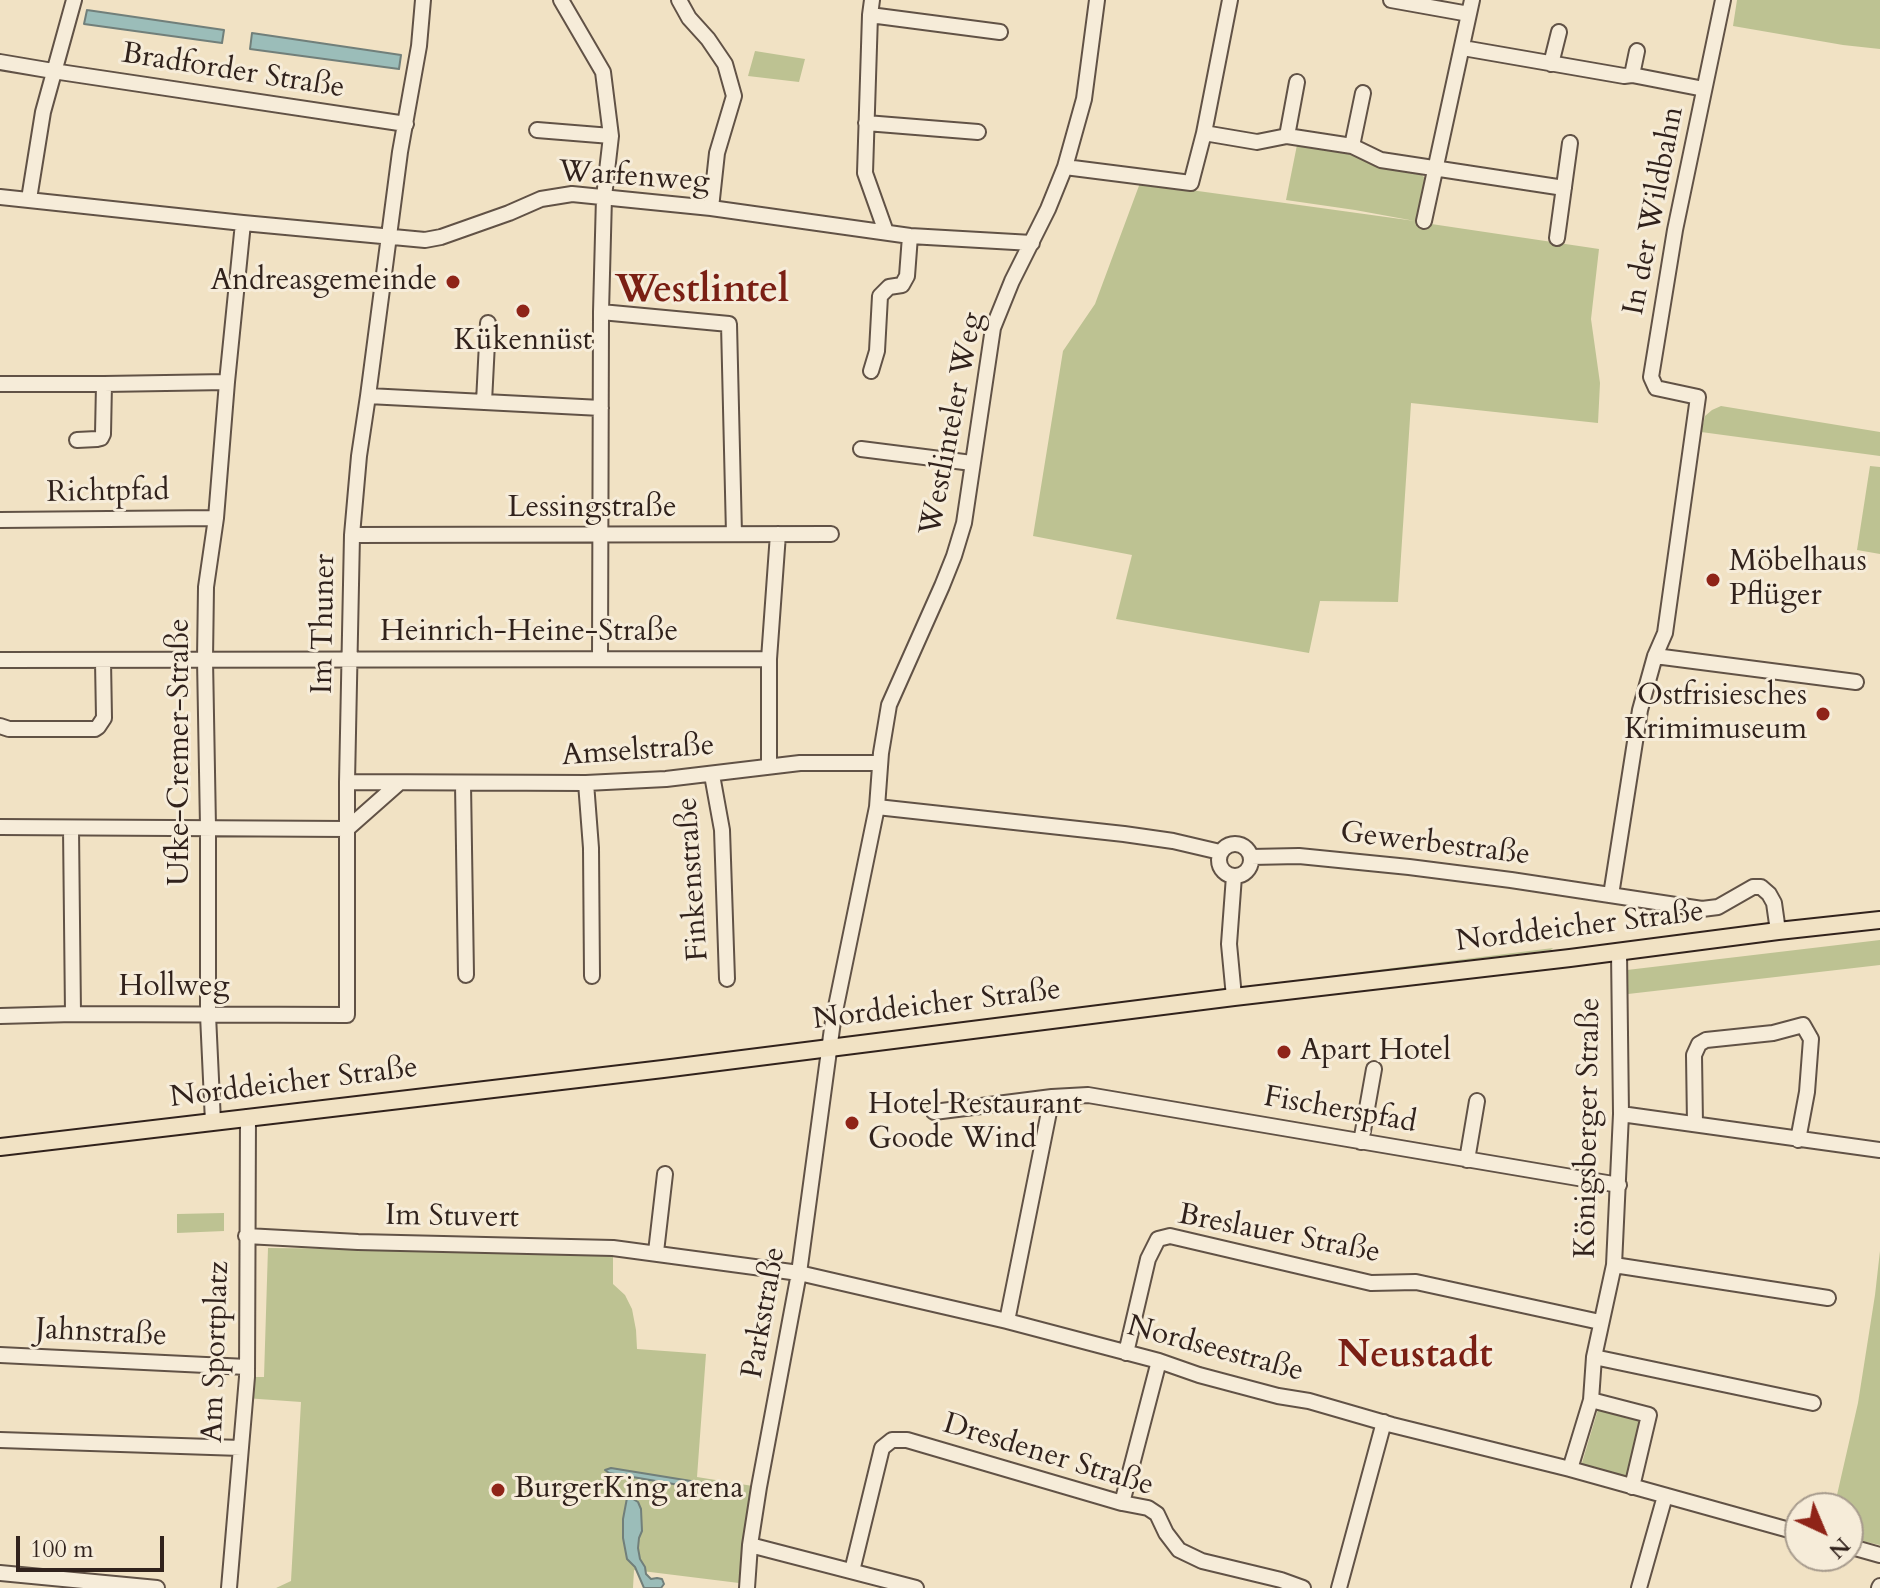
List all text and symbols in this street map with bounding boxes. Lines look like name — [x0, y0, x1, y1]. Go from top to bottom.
street label: Bradforder Straße — [119, 37, 347, 107]
street label: In der Wildbahn — [1617, 104, 1693, 318]
street label: Warfenweg — [557, 155, 711, 201]
place label: Andreasgemeinde — [211, 264, 437, 300]
district label: Westlintel — [615, 269, 789, 315]
marker: Andreasgemeinde — [444, 273, 462, 291]
marker: Kükennüst — [514, 302, 532, 320]
street label: Westlinteler Weg — [914, 309, 992, 539]
place label: Kükennüst — [454, 324, 592, 360]
street label: Richtpfad — [46, 474, 170, 512]
street label: Lessingstraße — [507, 491, 677, 527]
place label: Möbelhaus Pflüger — [1729, 545, 1867, 616]
street label: Im Thuner — [306, 554, 344, 694]
marker: Möbelhaus Pflüger — [1704, 571, 1722, 589]
street label: Heinrich-Heine-Straße — [380, 615, 678, 651]
street label: Ufke-Cremer-Straße — [163, 618, 199, 886]
place label: Ostfrisiesches Krimimuseum — [1624, 679, 1807, 750]
marker: Ostfrisiesches Krimimuseum — [1814, 705, 1832, 723]
street label: Amselstraße — [560, 729, 716, 775]
street label: Finkenstraße — [670, 796, 718, 962]
street label: Gewerbestraße — [1338, 816, 1532, 874]
street label: Norddeicher Straße — [1454, 895, 1706, 961]
street label: Hollweg — [118, 970, 230, 1006]
street label: Norddeicher Straße — [811, 973, 1063, 1039]
street label: Königsberger Straße — [1569, 997, 1609, 1259]
place label: Apart Hotel — [1300, 1034, 1451, 1070]
marker: Apart Hotel — [1275, 1043, 1293, 1061]
street label: Norddeicher Straße — [168, 1051, 420, 1117]
street label: Fischerspfad — [1261, 1080, 1419, 1142]
place label: Hotel Restaurant Goode Wind — [868, 1088, 1082, 1158]
marker: Hotel Restaurant Goode Wind — [843, 1114, 861, 1132]
street label: Breslauer Straße — [1175, 1198, 1383, 1272]
street label: Im Stuvert — [385, 1199, 519, 1237]
street label: Parkstraße — [736, 1245, 794, 1381]
street label: Am Sportplatz — [196, 1261, 238, 1443]
street label: Nordseestraße — [1123, 1309, 1307, 1391]
street label: Jahnstraße — [34, 1313, 168, 1355]
district label: Neustadt — [1337, 1334, 1493, 1380]
street label: Dresdener Straße — [938, 1407, 1158, 1505]
place label: BurgerKing arena — [514, 1472, 743, 1508]
marker: BurgerKing arena — [489, 1481, 507, 1499]
north arrow — [1784, 1492, 1864, 1572]
scale bar — [20, 1520, 168, 1570]
text: N — [1822, 1530, 1857, 1565]
text: 100 m — [30, 1533, 94, 1566]

